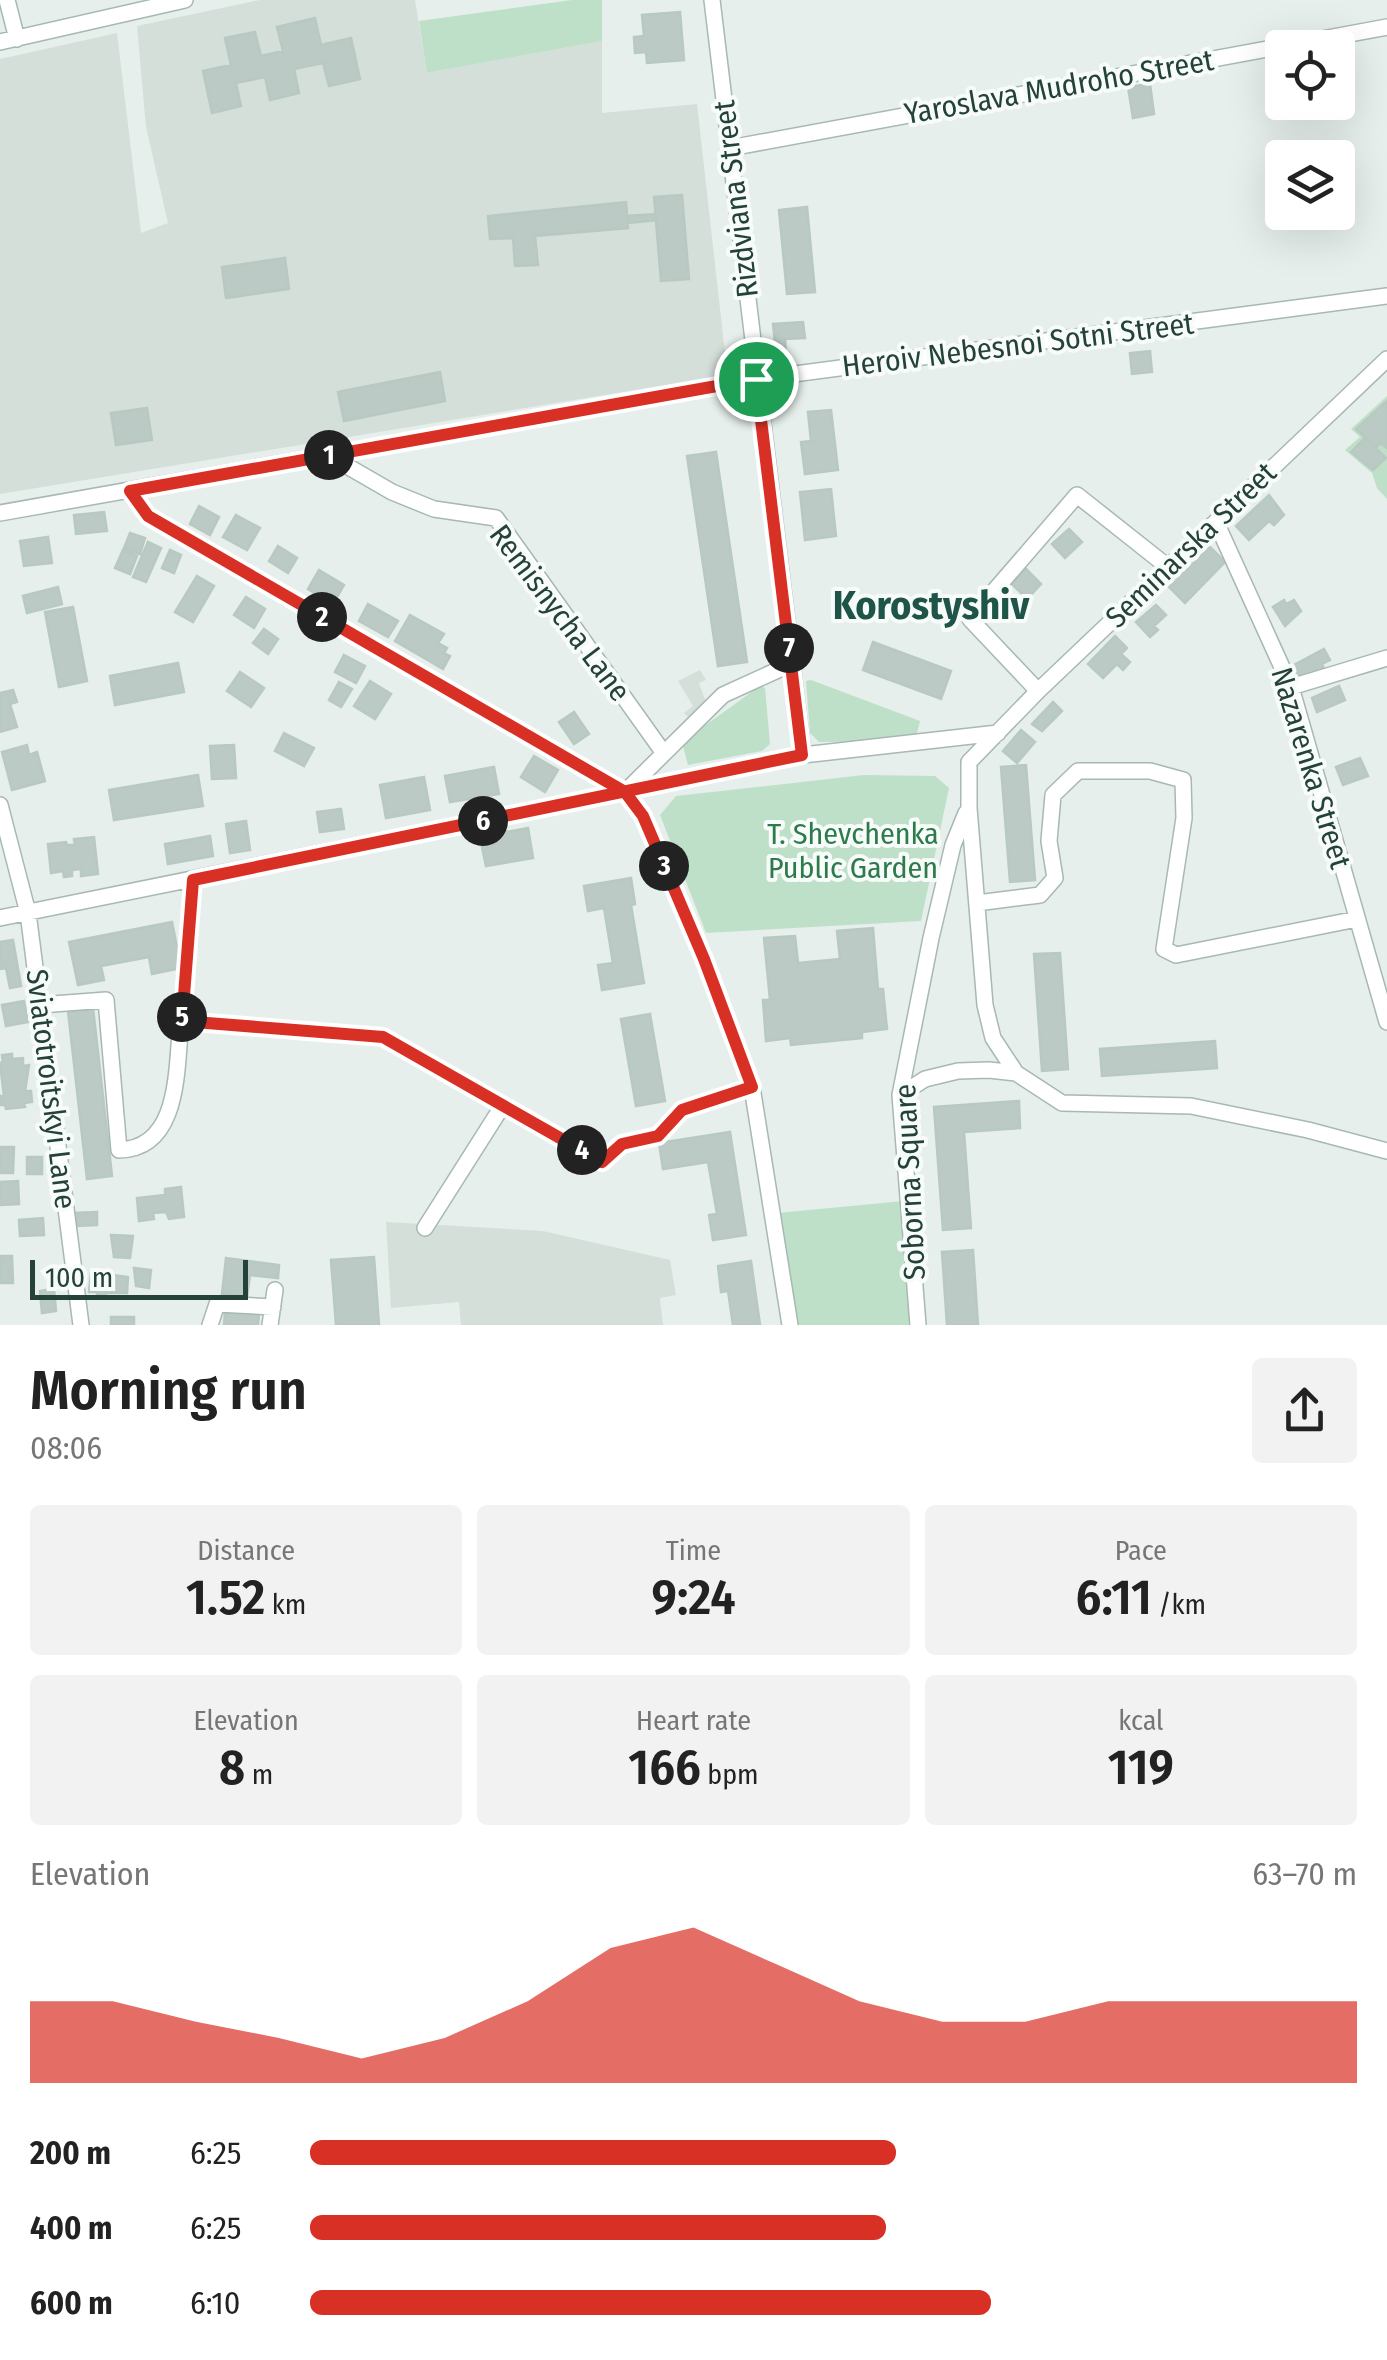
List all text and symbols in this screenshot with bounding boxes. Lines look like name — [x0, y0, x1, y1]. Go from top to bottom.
map controls — [1265, 30, 1355, 230]
button: locate — [1265, 30, 1355, 120]
street label: Yaroslava Mudroho Street — [902, 42, 1216, 132]
street label: Rizdviana Street — [706, 98, 766, 300]
button: layers — [1265, 140, 1355, 230]
street label: Heroiv Nebesnoi Sotni Street — [840, 306, 1196, 384]
pin — [714, 337, 799, 422]
icon: arrive — [729, 352, 784, 407]
pin: 1 — [304, 430, 354, 480]
text: 1 — [323, 438, 335, 471]
street label: Seminarska Street — [1098, 455, 1284, 635]
street label: Remisnycha Lane — [482, 518, 638, 708]
district label: Korostyshiv — [833, 582, 1030, 630]
pin: 2 — [297, 592, 347, 642]
text: 2 — [316, 600, 328, 633]
pin: 7 — [764, 623, 814, 673]
text: 7 — [783, 631, 795, 664]
street label: Nazarenka Street — [1263, 663, 1359, 873]
pin: 6 — [458, 796, 508, 846]
text: 6 — [476, 804, 490, 837]
park label: T. Shevchenka Public Garden — [767, 816, 939, 886]
pin: 3 — [639, 841, 689, 891]
text: 3 — [657, 849, 671, 882]
street label: Sviatotroitskyi Lane — [18, 967, 84, 1211]
pin: 5 — [157, 992, 207, 1042]
text: 5 — [175, 1000, 189, 1033]
street label: Soborna Square — [887, 1083, 933, 1281]
pin: 4 — [557, 1125, 607, 1175]
text: 4 — [575, 1133, 589, 1166]
scale bar — [30, 1255, 248, 1300]
text: 100 m — [45, 1261, 113, 1294]
text: Morning run — [30, 1358, 307, 1424]
button: share — [1252, 1358, 1357, 1463]
text: 08:06 — [30, 1429, 102, 1467]
text: Distance — [197, 1534, 295, 1567]
text: Time — [666, 1534, 721, 1567]
text: Pace — [1115, 1534, 1167, 1567]
text: 1.52 — [186, 1567, 265, 1627]
text: 9:24 — [651, 1567, 735, 1627]
text: 6:11 — [1076, 1567, 1152, 1627]
text: km — [265, 1588, 306, 1621]
text: /km — [1152, 1588, 1206, 1621]
text: Elevation — [193, 1704, 299, 1737]
text: Heart rate — [636, 1704, 751, 1737]
text: kcal — [1118, 1704, 1164, 1737]
text: 8 — [219, 1737, 245, 1797]
text: 166 — [628, 1737, 701, 1797]
text: 119 — [1108, 1737, 1174, 1797]
text: m — [245, 1758, 273, 1791]
text: bpm — [701, 1758, 759, 1791]
text: Elevation — [30, 1855, 150, 1893]
text: 63–70 m — [1252, 1855, 1357, 1893]
text: 200 m — [30, 2134, 111, 2172]
text: 6:25 — [190, 2134, 241, 2172]
text: 400 m — [30, 2209, 112, 2247]
text: 6:25 — [190, 2209, 241, 2247]
text: 600 m — [30, 2284, 113, 2322]
text: 6:10 — [190, 2284, 241, 2322]

